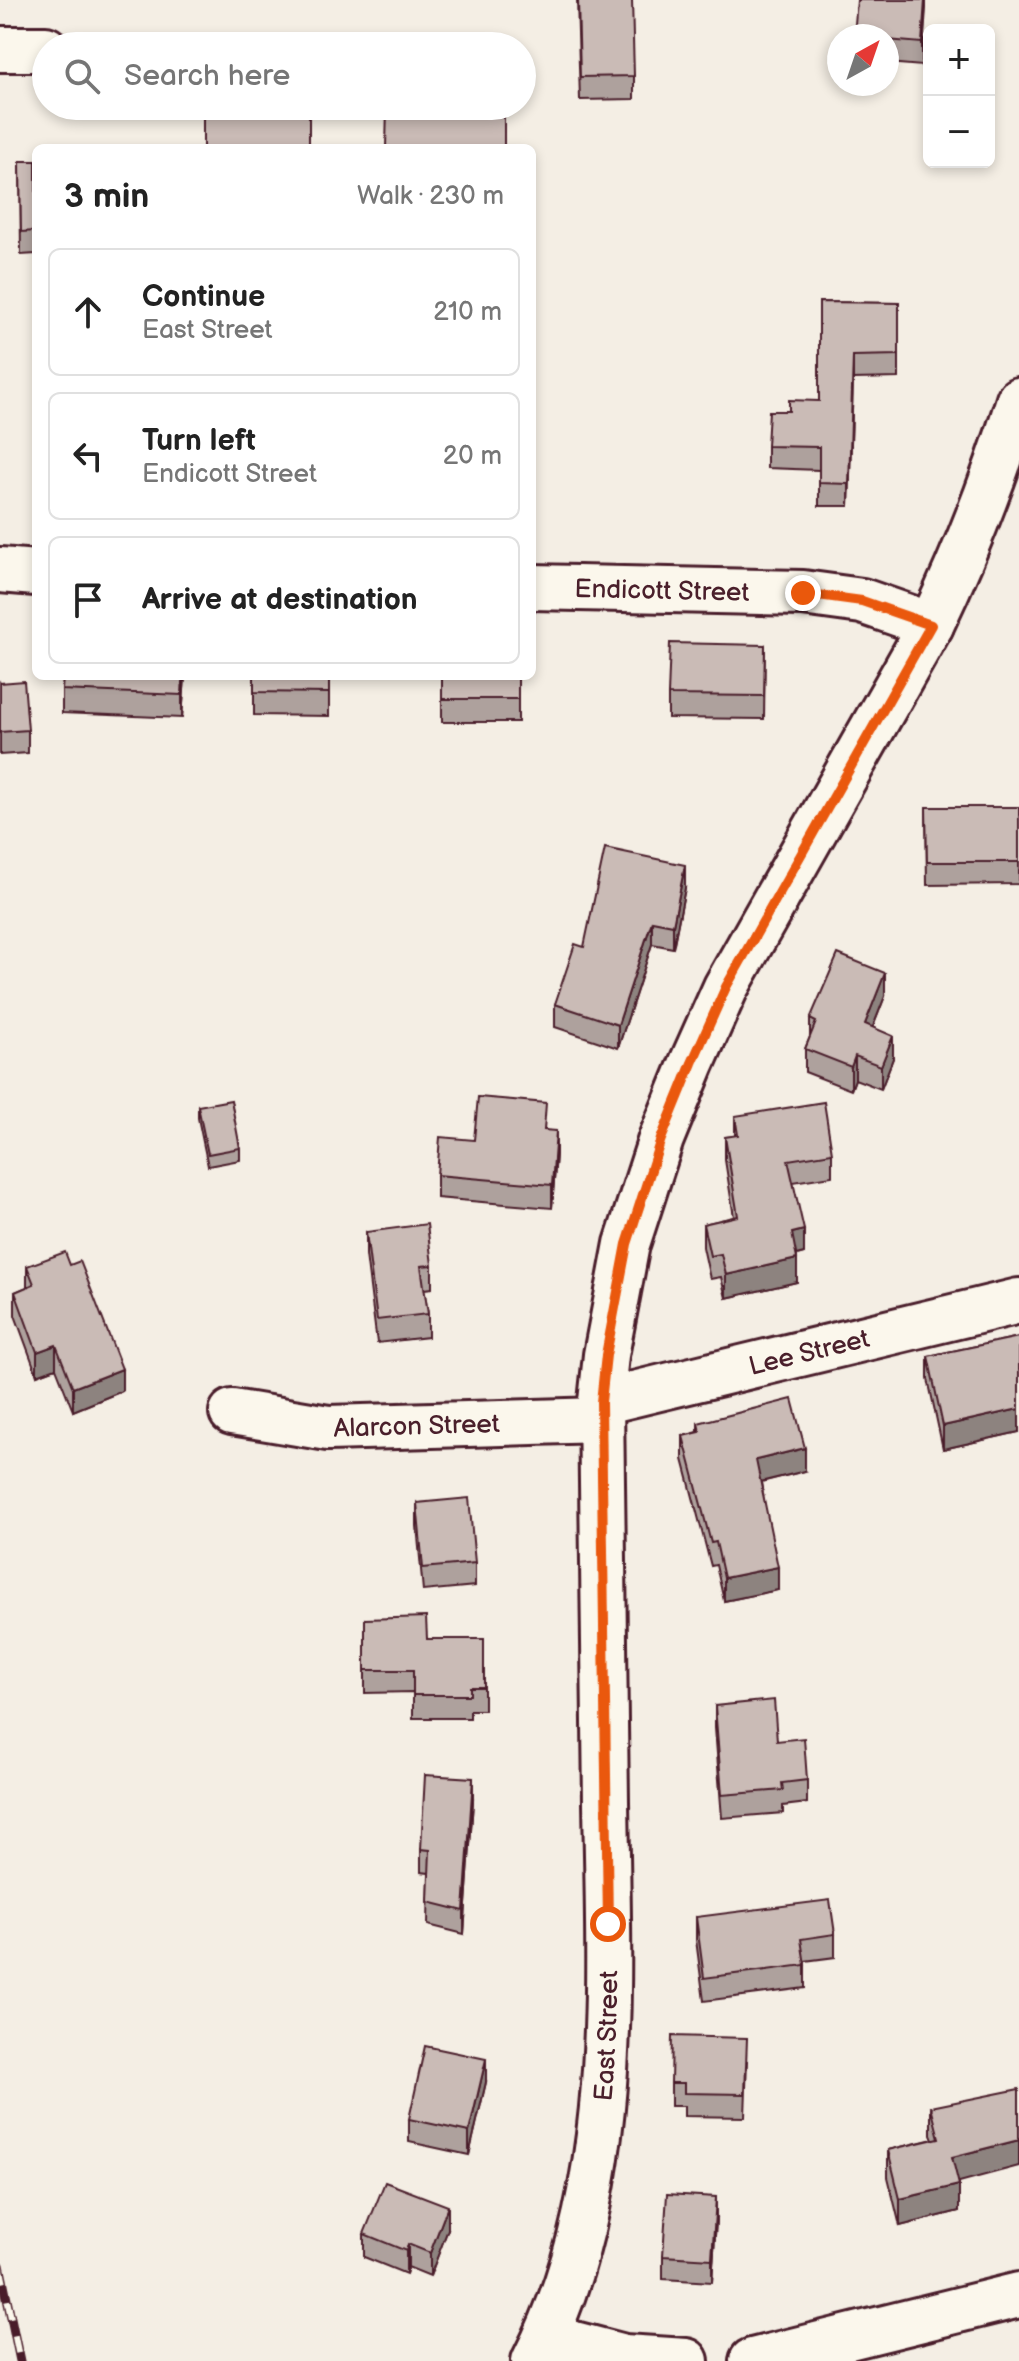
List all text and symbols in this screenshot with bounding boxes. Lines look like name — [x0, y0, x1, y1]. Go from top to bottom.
north arrow — [827, 24, 899, 96]
map controls — [923, 24, 995, 168]
button: + — [923, 24, 995, 96]
search box — [32, 32, 536, 120]
icon: search — [60, 54, 104, 98]
text: Search here — [124, 58, 290, 94]
button: − — [923, 96, 995, 168]
text: 3 min — [64, 176, 149, 217]
text: Walk · 230 m — [357, 181, 504, 212]
text: Continue — [142, 279, 265, 315]
icon: ahead — [66, 290, 110, 334]
text: 210 m — [433, 297, 502, 328]
text: East Street — [142, 315, 273, 346]
text: Turn left — [142, 423, 256, 459]
icon: left — [66, 434, 110, 478]
text: 20 m — [443, 441, 502, 472]
text: Endicott Street — [142, 459, 317, 490]
street label: Endicott Street — [574, 574, 750, 609]
route end — [785, 575, 821, 611]
icon: arrive — [66, 578, 110, 622]
text: Arrive at destination — [142, 582, 418, 618]
street label: Lee Street — [746, 1324, 873, 1383]
street label: Alarcon Street — [333, 1409, 500, 1445]
route start — [590, 1906, 626, 1942]
street label: East Street — [589, 1970, 625, 2102]

